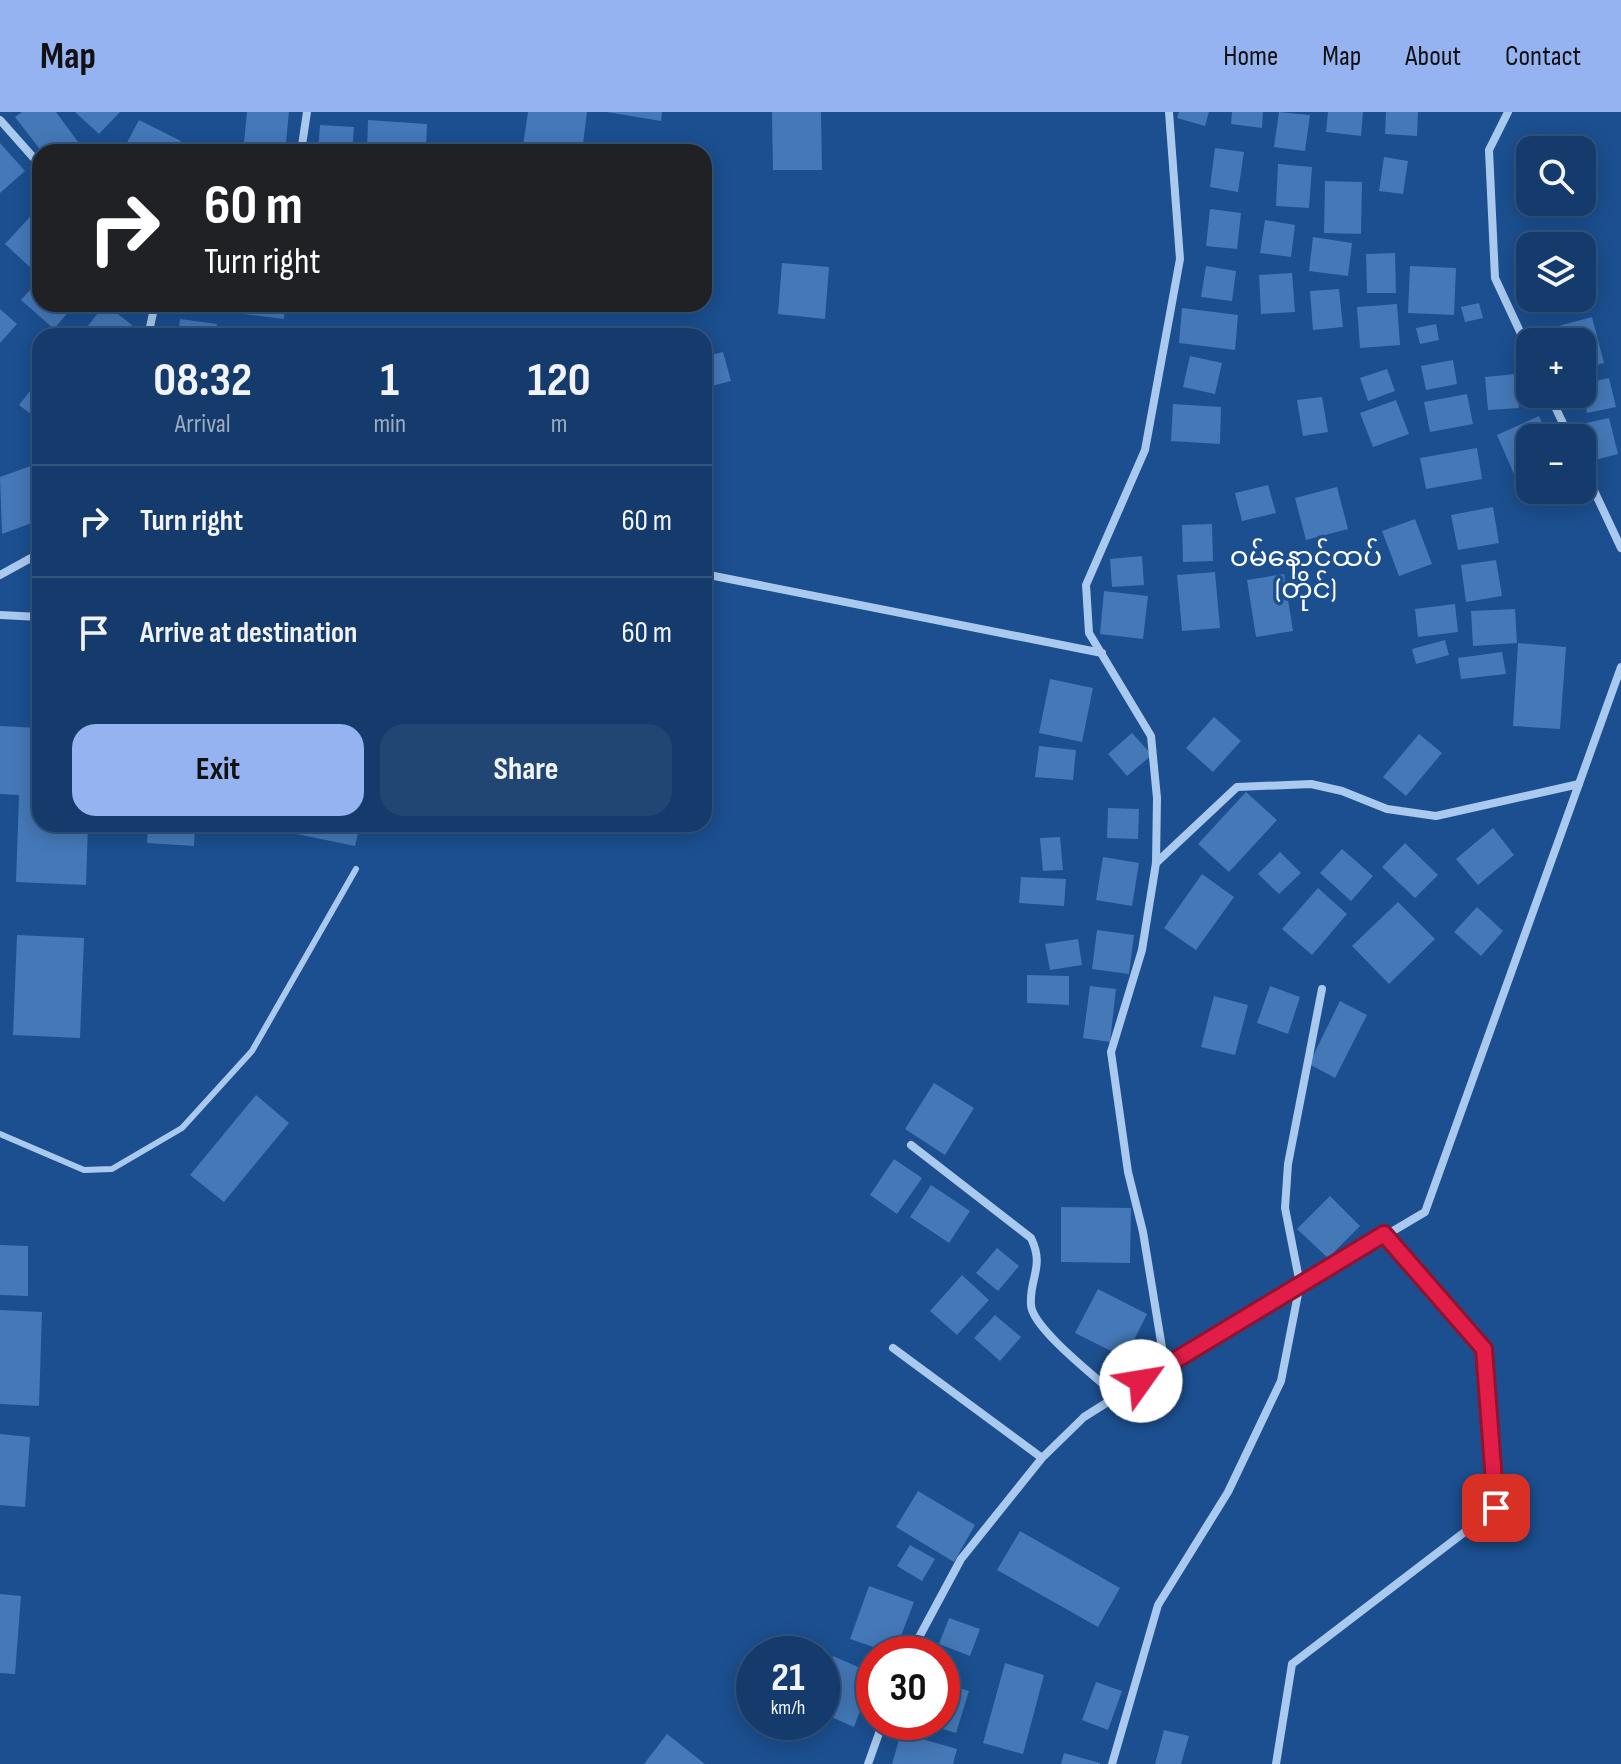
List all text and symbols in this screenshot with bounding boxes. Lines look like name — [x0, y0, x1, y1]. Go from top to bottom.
text: Map — [40, 34, 96, 79]
text: Home — [1223, 40, 1278, 73]
text: Map — [1322, 40, 1361, 73]
text: About — [1405, 40, 1461, 73]
text: Contact — [1505, 40, 1581, 73]
map controls — [1516, 136, 1596, 504]
button: search — [1516, 136, 1596, 216]
text: 60 m — [204, 173, 303, 240]
icon: right — [72, 176, 176, 280]
button: layers — [1516, 232, 1596, 312]
text: Turn right — [204, 241, 321, 284]
button: + — [1516, 328, 1596, 408]
text: 08:32 — [153, 352, 252, 409]
text: 1 — [380, 352, 399, 409]
text: 120 — [527, 352, 591, 409]
text: Arrival — [175, 409, 231, 440]
text: min — [373, 409, 406, 440]
text: m — [551, 409, 567, 440]
button: − — [1516, 424, 1596, 504]
icon: right — [72, 499, 116, 543]
text: Turn right — [140, 503, 243, 539]
text: 60 m — [621, 503, 672, 539]
district label: ဝမ်နောင်ထပ် (တိုင်) — [1230, 538, 1382, 611]
icon: arrive — [72, 611, 116, 655]
text: Arrive at destination — [140, 615, 357, 651]
text: 60 m — [621, 615, 672, 651]
button: Exit — [72, 724, 364, 816]
button: Share — [380, 724, 672, 816]
position arrow — [1099, 1339, 1183, 1423]
pin — [1462, 1474, 1530, 1542]
icon: arrive — [1474, 1486, 1518, 1530]
speed limit sign: 30 — [856, 1636, 960, 1740]
text: 21 — [771, 1654, 805, 1702]
text: km/h — [771, 1696, 805, 1720]

